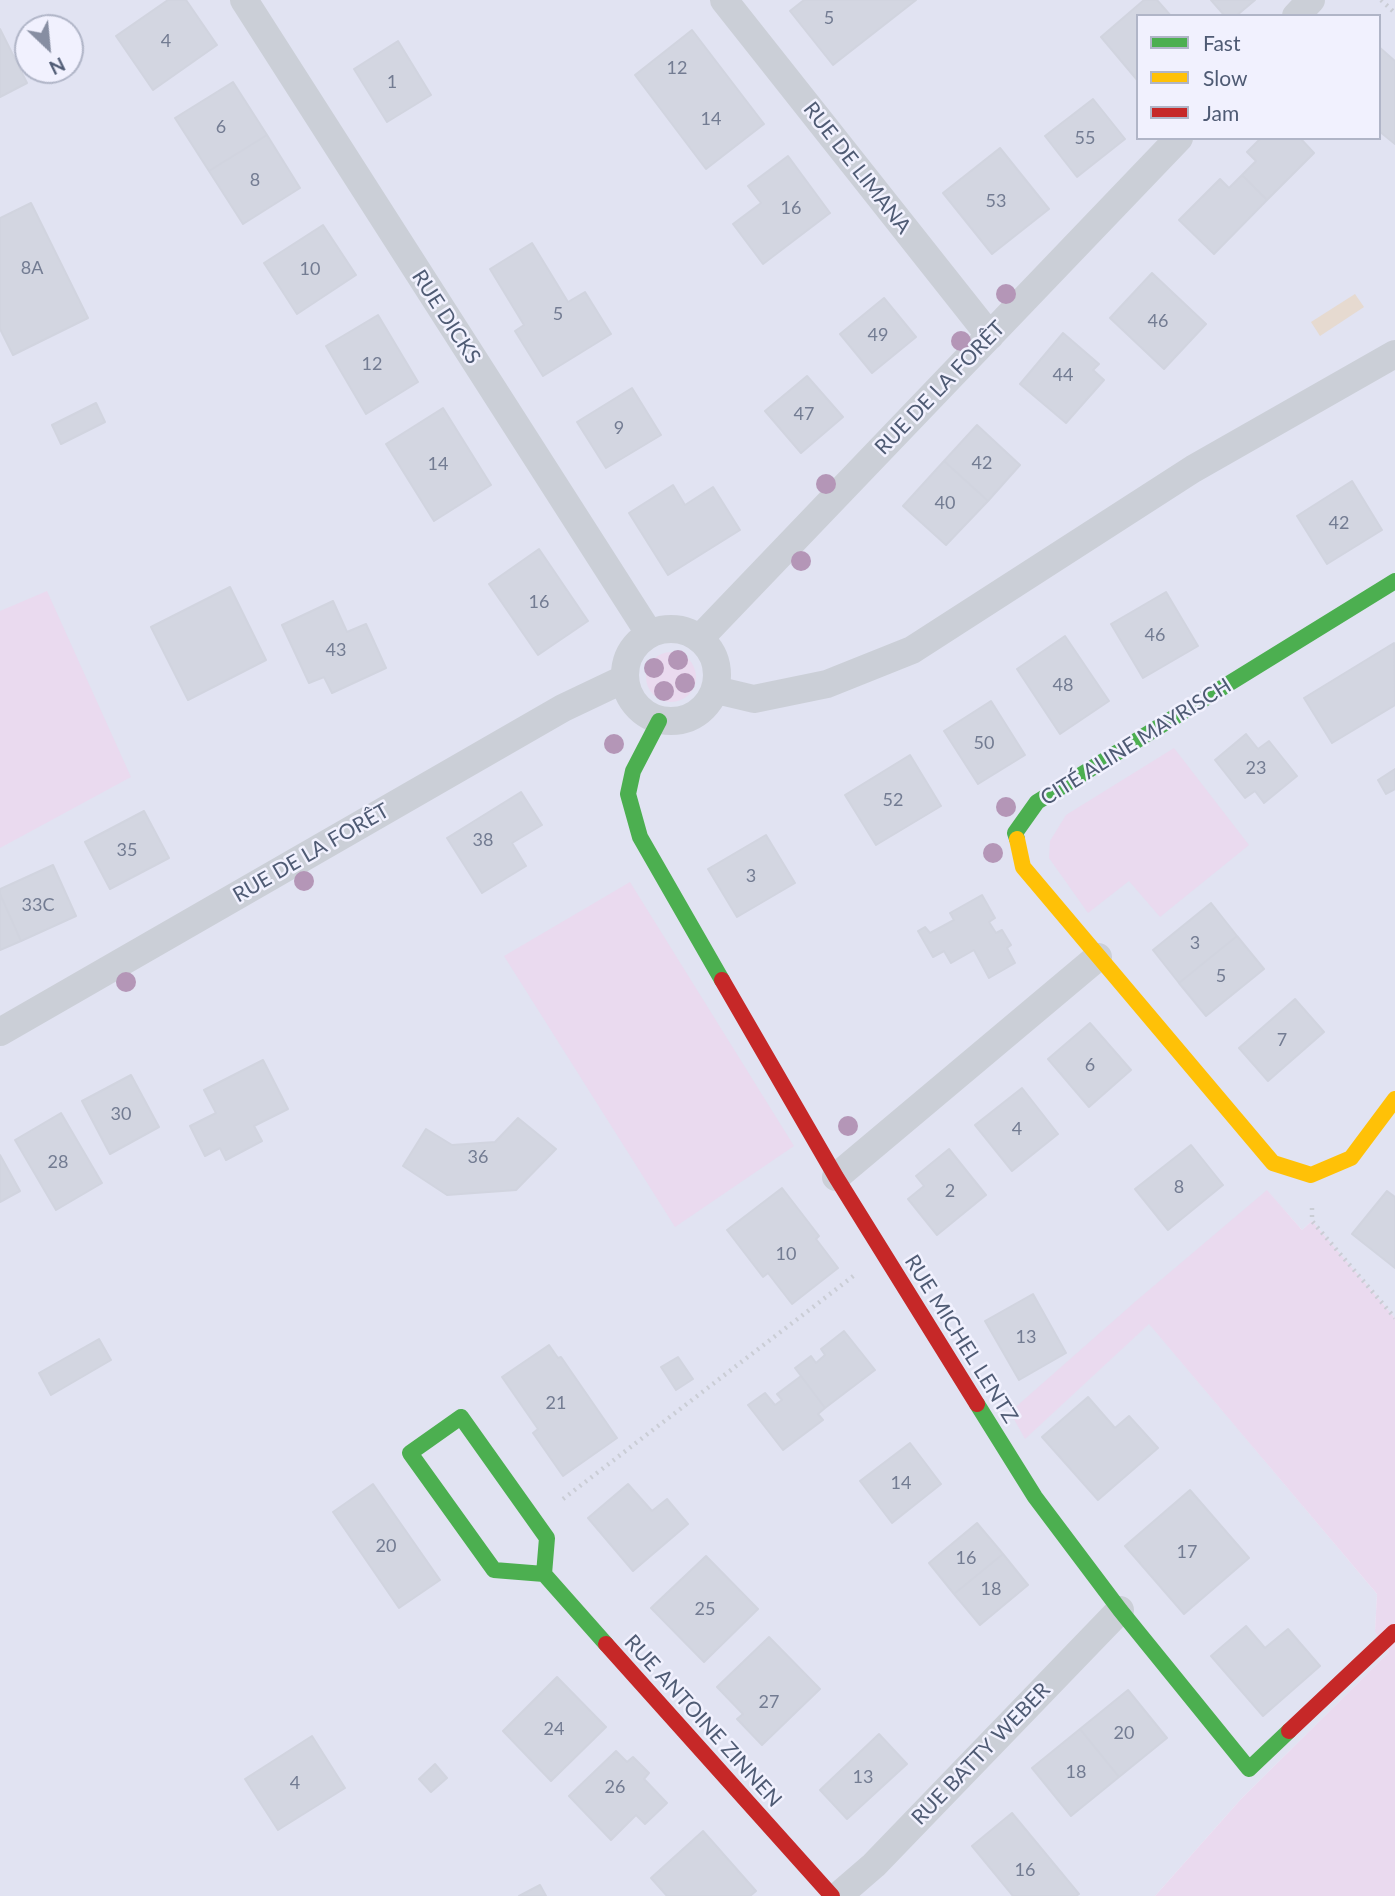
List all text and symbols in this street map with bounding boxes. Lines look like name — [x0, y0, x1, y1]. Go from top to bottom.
house number: 5 — [824, 7, 834, 29]
north arrow — [14, 14, 84, 84]
legend — [1136, 14, 1381, 140]
house number: 4 — [161, 30, 171, 52]
text: Fast — [1203, 30, 1240, 55]
text: N — [46, 53, 69, 80]
house number: 12 — [667, 57, 687, 79]
text: Slow — [1203, 65, 1247, 90]
house number: 1 — [387, 71, 397, 93]
street label: RUE DE LIMANA — [798, 97, 916, 239]
text: Jam — [1203, 100, 1239, 125]
house number: 14 — [701, 108, 721, 130]
house number: 6 — [216, 116, 226, 138]
house number: 55 — [1075, 127, 1095, 149]
house number: 8 — [250, 169, 260, 191]
house number: 53 — [986, 190, 1006, 212]
house number: 16 — [781, 197, 801, 219]
house number: 8A — [21, 257, 43, 279]
house number: 10 — [300, 258, 320, 280]
street label: RUE DICKS — [406, 265, 486, 369]
house number: 5 — [553, 303, 563, 325]
house number: 46 — [1148, 310, 1168, 332]
street label: RUE DE LA FORÊT — [870, 316, 1010, 460]
house number: 49 — [868, 324, 888, 346]
house number: 12 — [362, 353, 382, 375]
house number: 44 — [1053, 364, 1073, 386]
house number: 47 — [794, 403, 814, 425]
house number: 9 — [614, 417, 624, 439]
house number: 42 — [972, 452, 992, 474]
house number: 14 — [428, 453, 448, 475]
house number: 40 — [935, 492, 955, 514]
house number: 42 — [1329, 512, 1349, 534]
house number: 16 — [529, 591, 549, 613]
house number: 46 — [1145, 624, 1165, 646]
house number: 43 — [326, 639, 346, 661]
street label: CITÉ ALINE MAYRISCH — [1036, 673, 1236, 811]
house number: 48 — [1053, 674, 1073, 696]
house number: 50 — [974, 732, 994, 754]
house number: 23 — [1246, 757, 1266, 779]
house number: 52 — [883, 789, 903, 811]
street label: RUE DE LA FORÊT — [228, 798, 394, 908]
house number: 38 — [473, 829, 493, 851]
house number: 35 — [117, 839, 137, 861]
house number: 3 — [746, 865, 756, 887]
house number: 33C — [22, 894, 54, 916]
house number: 3 — [1190, 932, 1200, 954]
house number: 5 — [1216, 965, 1226, 987]
house number: 7 — [1277, 1029, 1287, 1051]
house number: 6 — [1085, 1054, 1095, 1076]
house number: 30 — [111, 1103, 131, 1125]
house number: 4 — [1012, 1118, 1022, 1140]
house number: 36 — [468, 1146, 488, 1168]
house number: 28 — [48, 1151, 68, 1173]
house number: 8 — [1174, 1176, 1184, 1198]
house number: 2 — [945, 1180, 955, 1202]
house number: 10 — [776, 1243, 796, 1265]
street label: RUE MICHEL LENTZ — [899, 1250, 1023, 1428]
house number: 13 — [1016, 1326, 1036, 1348]
house number: 21 — [546, 1392, 566, 1414]
house number: 14 — [891, 1472, 911, 1494]
house number: 20 — [376, 1535, 396, 1557]
house number: 17 — [1177, 1541, 1197, 1563]
house number: 16 — [956, 1547, 976, 1569]
house number: 18 — [981, 1578, 1001, 1600]
house number: 25 — [695, 1598, 715, 1620]
street label: RUE ANTOINE ZINNEN — [619, 1630, 787, 1812]
street label: RUE BATTY WEBER — [907, 1678, 1055, 1830]
house number: 27 — [759, 1691, 779, 1713]
house number: 24 — [544, 1718, 564, 1740]
house number: 20 — [1114, 1722, 1134, 1744]
house number: 18 — [1066, 1761, 1086, 1783]
house number: 13 — [853, 1766, 873, 1788]
house number: 4 — [290, 1772, 300, 1794]
house number: 26 — [605, 1776, 625, 1798]
house number: 16 — [1015, 1859, 1035, 1881]

